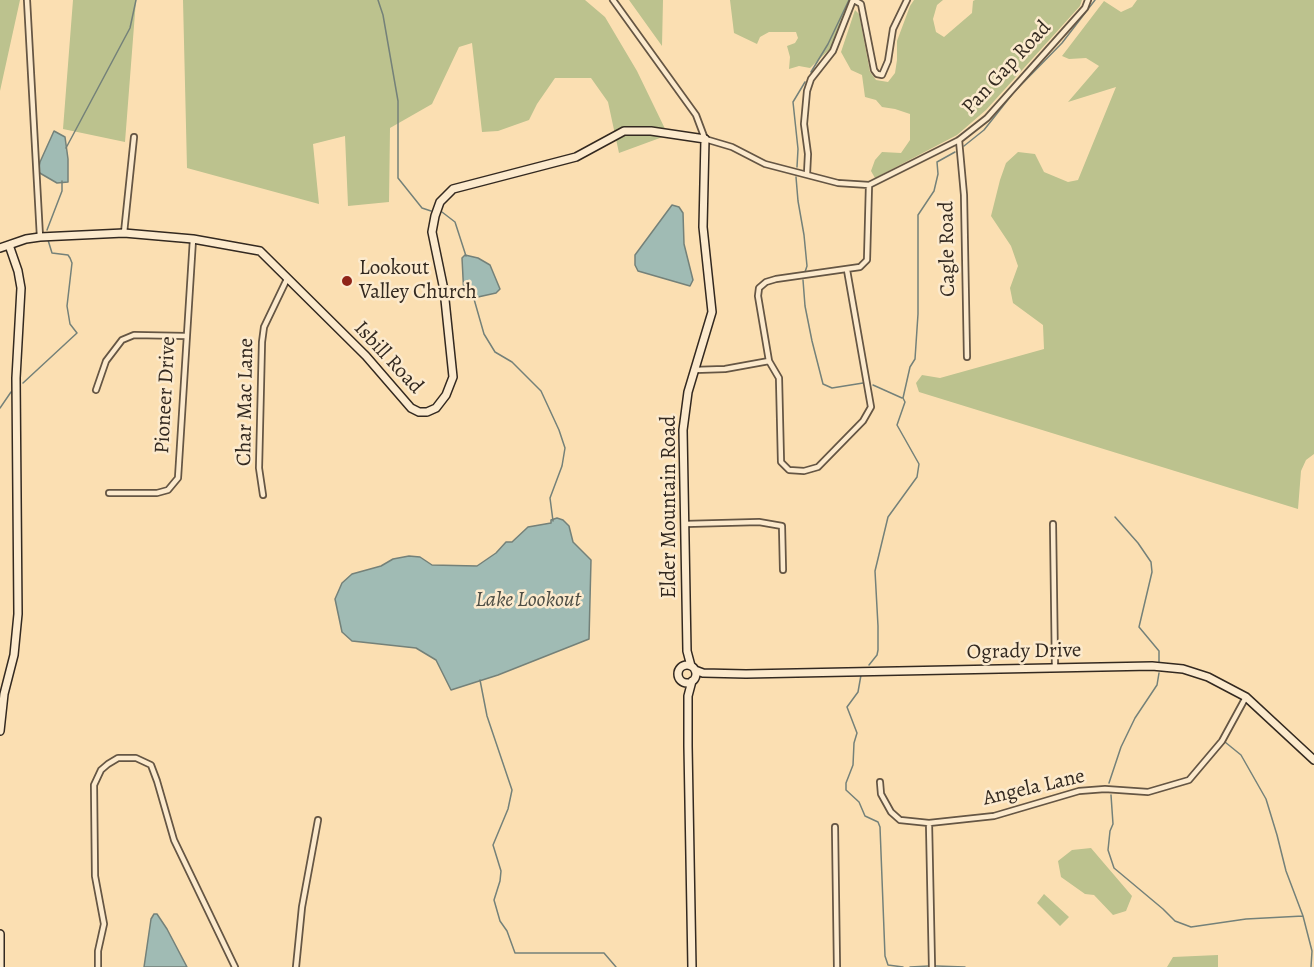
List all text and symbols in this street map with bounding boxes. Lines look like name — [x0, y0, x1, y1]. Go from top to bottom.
street label: Pan Gap Road — [957, 16, 1057, 120]
street label: Cagle Road — [935, 201, 961, 297]
place label: Lookout Valley Church — [359, 256, 477, 306]
marker: Lookout Valley Church — [340, 274, 354, 288]
street label: Isbill Road — [348, 316, 428, 400]
street label: Pioneer Drive — [150, 336, 182, 454]
street label: Char Mac Lane — [232, 338, 260, 466]
street label: Elder Mountain Road — [657, 415, 683, 599]
water label: Lake Lookout — [475, 588, 581, 614]
street label: Ogrady Drive — [966, 638, 1082, 666]
street label: Angela Lane — [981, 764, 1087, 812]

